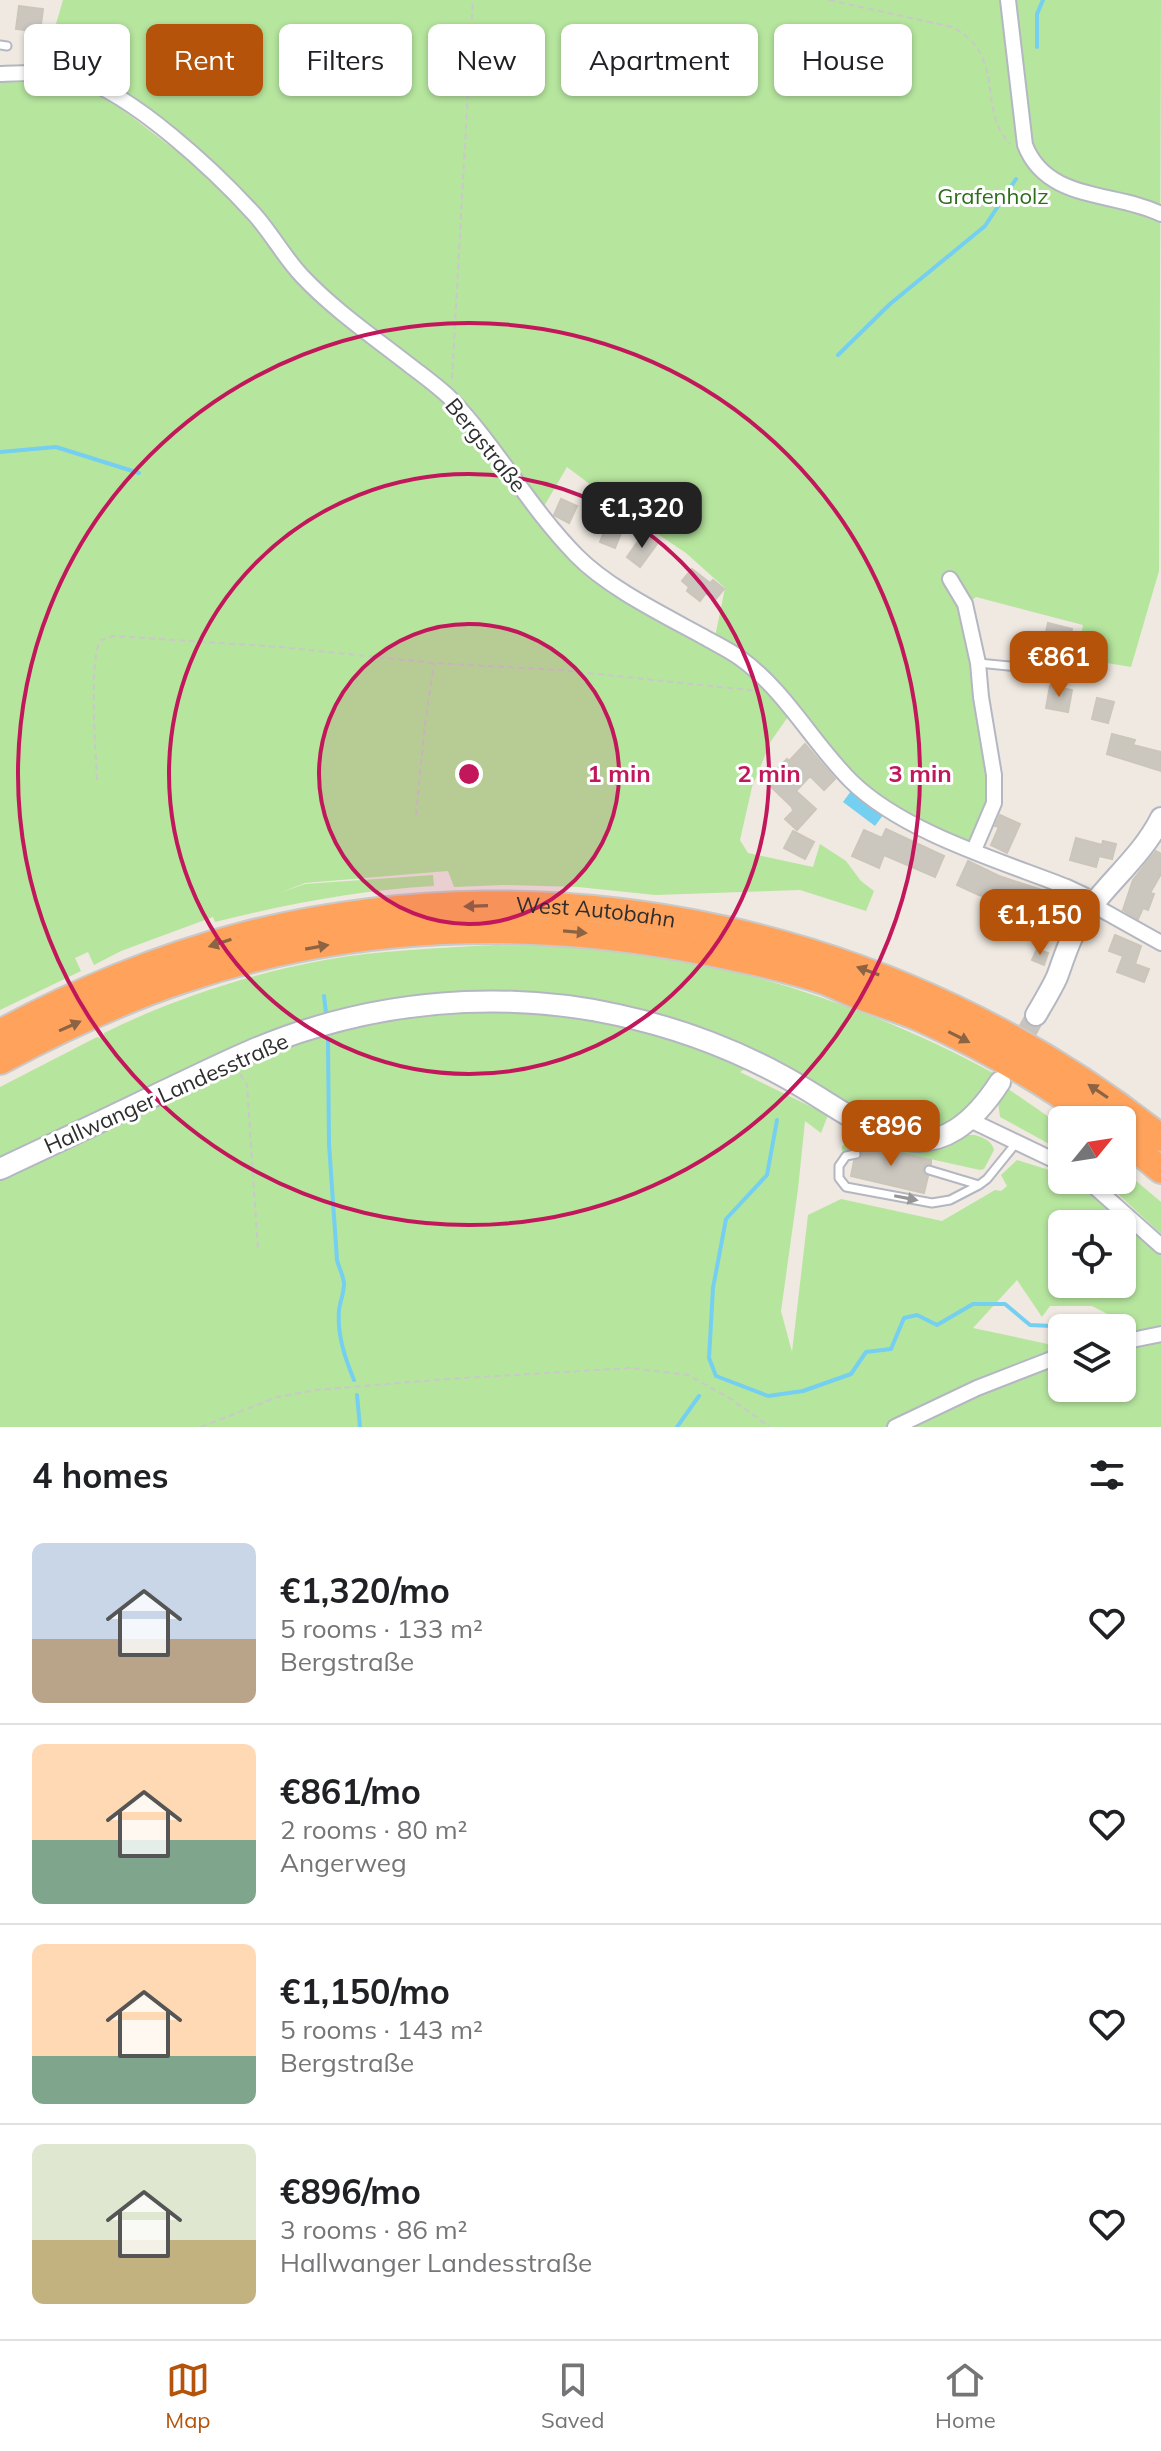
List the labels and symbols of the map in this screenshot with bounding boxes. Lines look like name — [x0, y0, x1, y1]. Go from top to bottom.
park label: Grafenholz — [937, 182, 1049, 210]
street label: Bergstraße — [439, 392, 533, 498]
pin: €1,320 — [577, 482, 707, 550]
pin: €861 — [1012, 631, 1106, 699]
text: 1 min — [587, 758, 651, 788]
text: 2 min — [737, 758, 801, 788]
text: 3 min — [888, 758, 952, 788]
centre of rings — [455, 760, 483, 788]
pin: €1,150 — [975, 889, 1105, 957]
street label: West Autobahn — [515, 891, 678, 934]
one-way arrow — [463, 899, 488, 912]
one-way arrow — [563, 926, 588, 939]
one-way arrow — [207, 938, 231, 950]
one-way arrow — [304, 940, 329, 952]
one-way arrow — [856, 965, 880, 977]
one-way arrow — [58, 1019, 82, 1033]
street label: Hallwanger Landesstraße — [40, 1026, 292, 1160]
one-way arrow — [947, 1030, 970, 1044]
one-way arrow — [1088, 1084, 1109, 1099]
pin: €896 — [844, 1100, 938, 1168]
north arrow — [1048, 1106, 1136, 1194]
one-way arrow — [894, 1193, 919, 1205]

